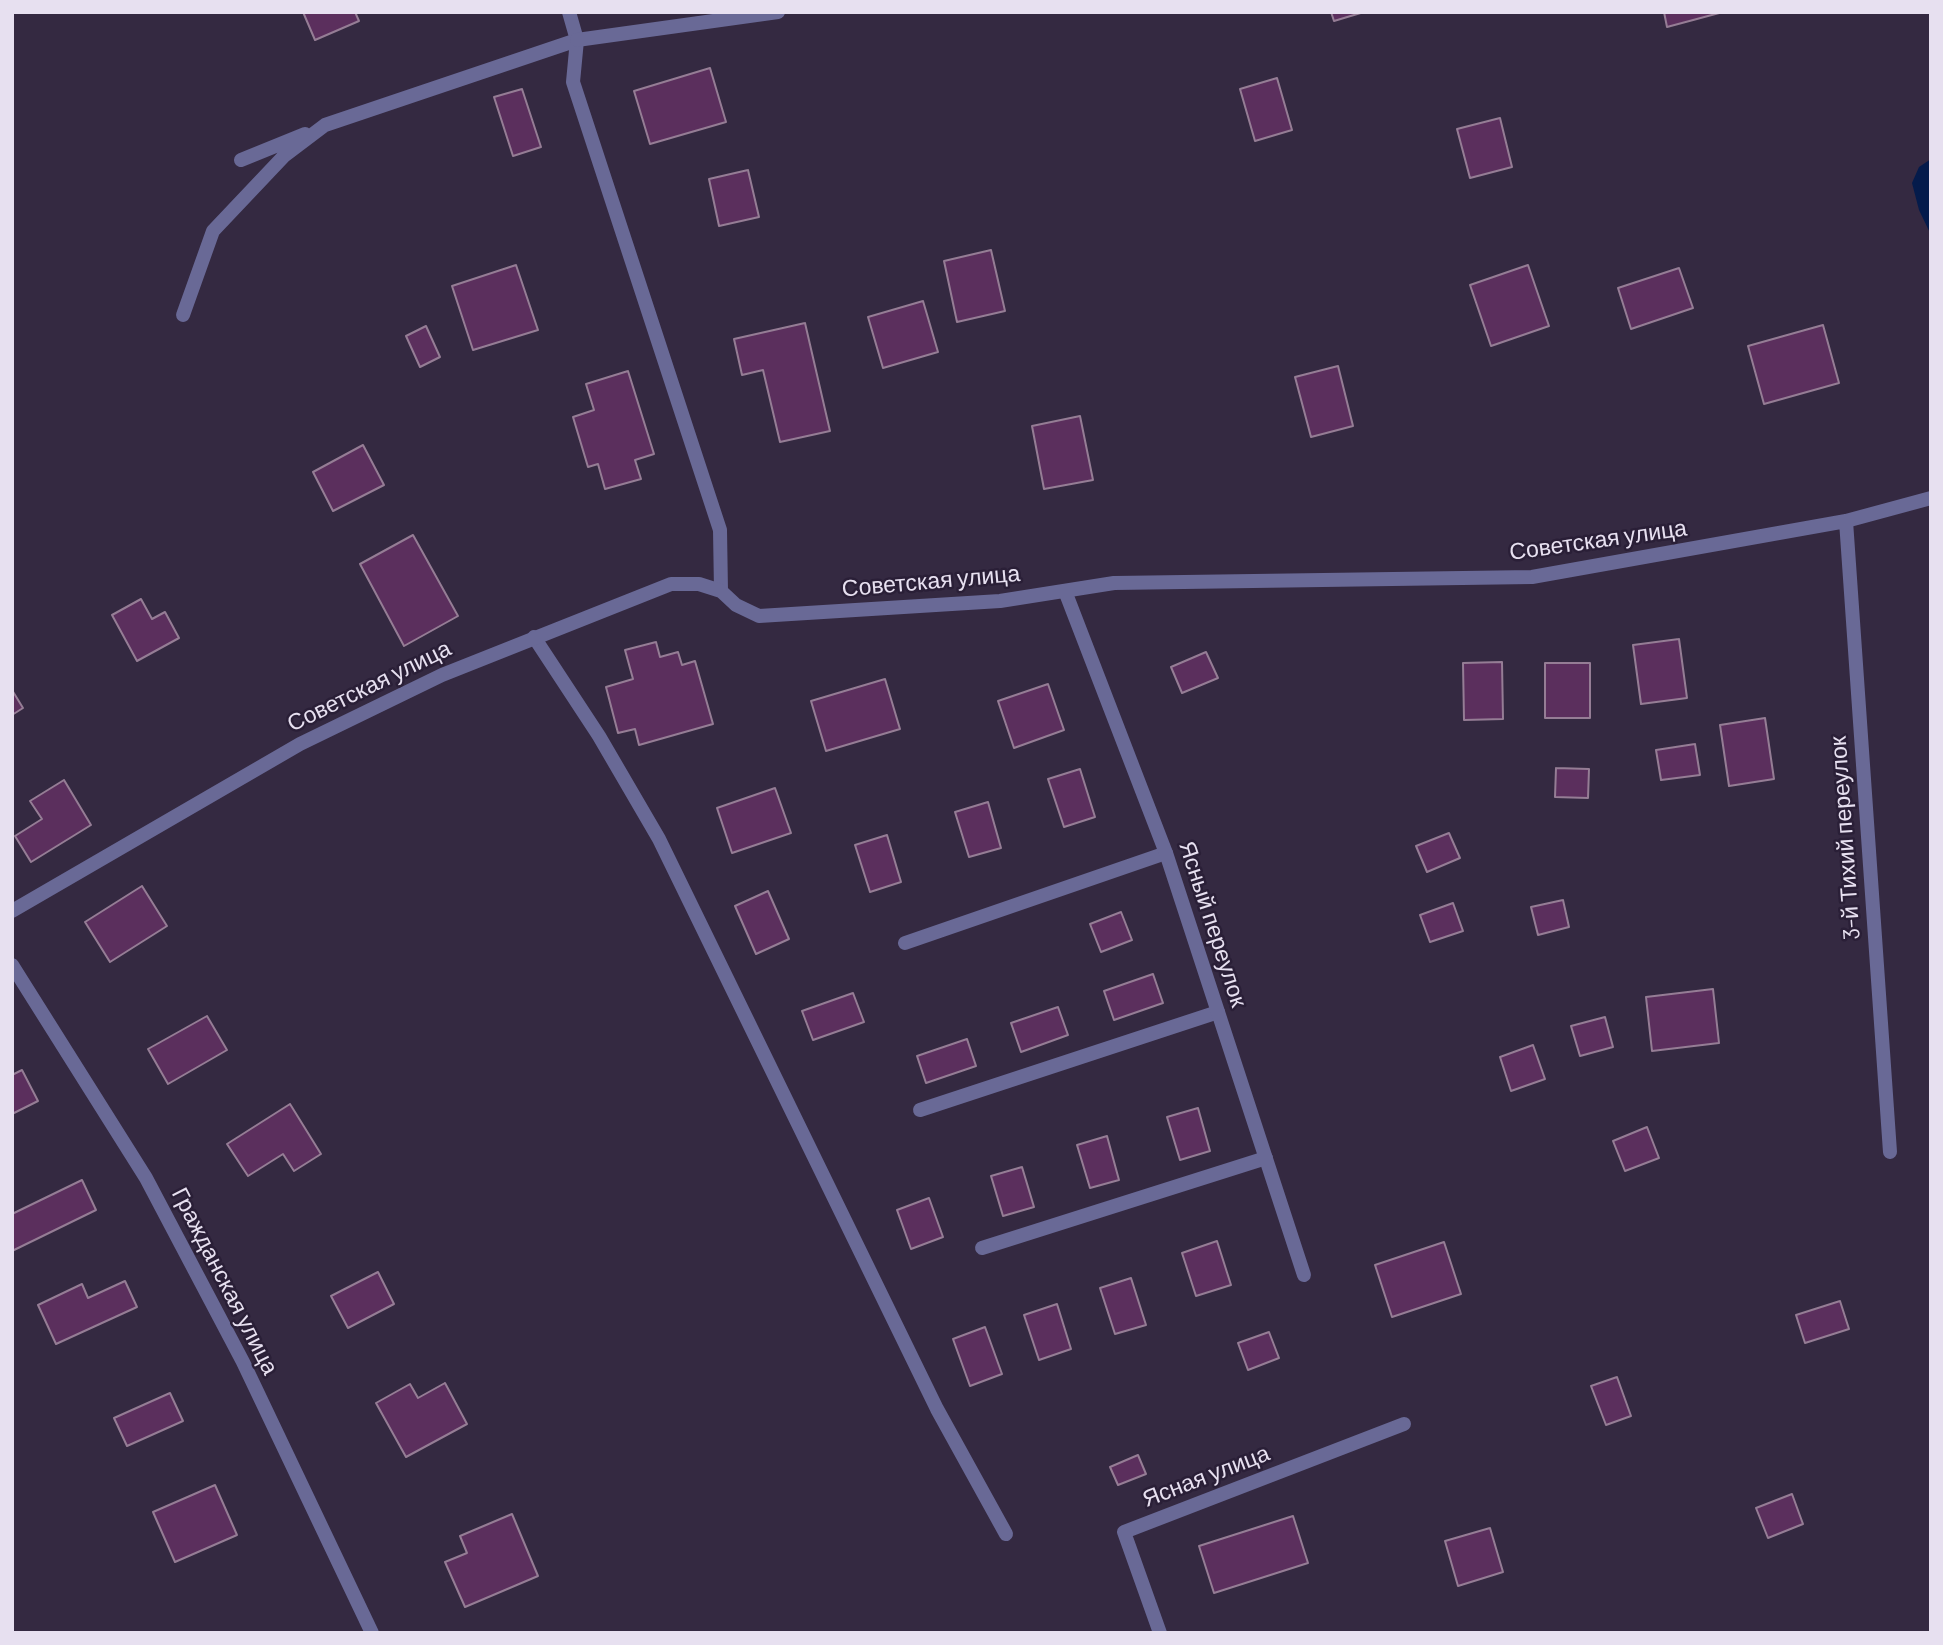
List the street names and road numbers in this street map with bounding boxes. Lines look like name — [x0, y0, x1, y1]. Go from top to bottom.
street label: Советская улица — [1508, 514, 1688, 566]
street label: Советская улица — [841, 559, 1021, 603]
street label: Советская улица — [283, 634, 455, 738]
street label: 3-й Тихий переулок — [1824, 735, 1866, 941]
street label: Ясный переулок — [1173, 838, 1253, 1010]
street label: Гражданская улица — [166, 1183, 284, 1379]
street label: Ясная улица — [1139, 1439, 1273, 1513]

